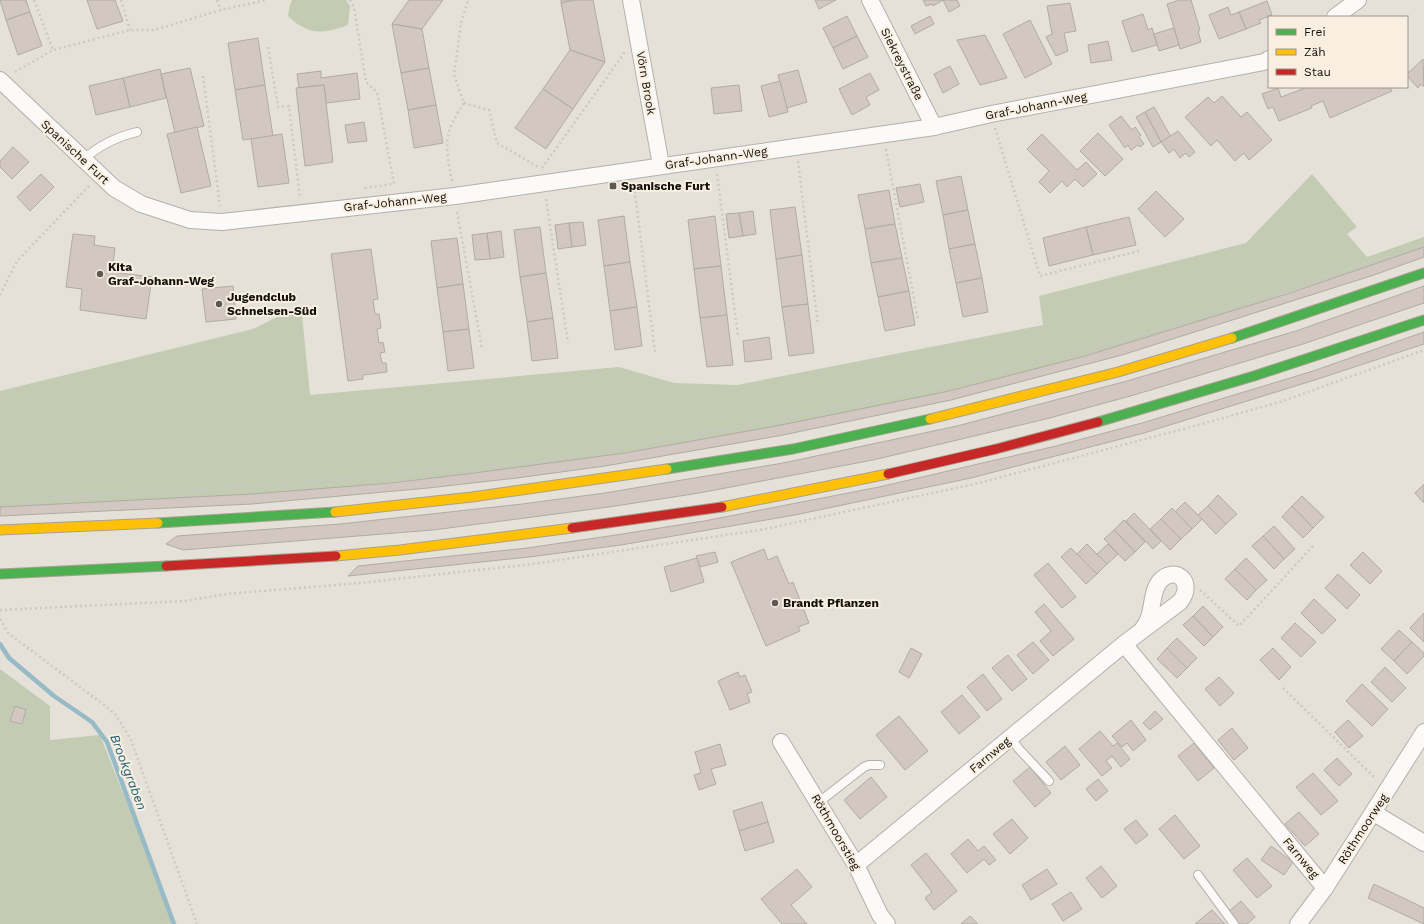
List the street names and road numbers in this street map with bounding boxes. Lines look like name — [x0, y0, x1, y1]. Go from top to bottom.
street label: Siekreystraße — [878, 26, 926, 102]
street label: Vörn Brook — [633, 50, 659, 116]
street label: Graf-Johann-Weg — [984, 89, 1089, 123]
street label: Spanische Furt — [38, 117, 112, 187]
street label: Graf-Johann-Weg — [664, 144, 769, 172]
street label: Graf-Johann-Weg — [343, 190, 448, 214]
street label: Farnweg — [967, 734, 1014, 776]
street label: Röthmoorstieg — [809, 791, 864, 873]
street label: Röthmoorweg — [1335, 791, 1391, 867]
street label: Farnweg — [1280, 835, 1322, 882]

